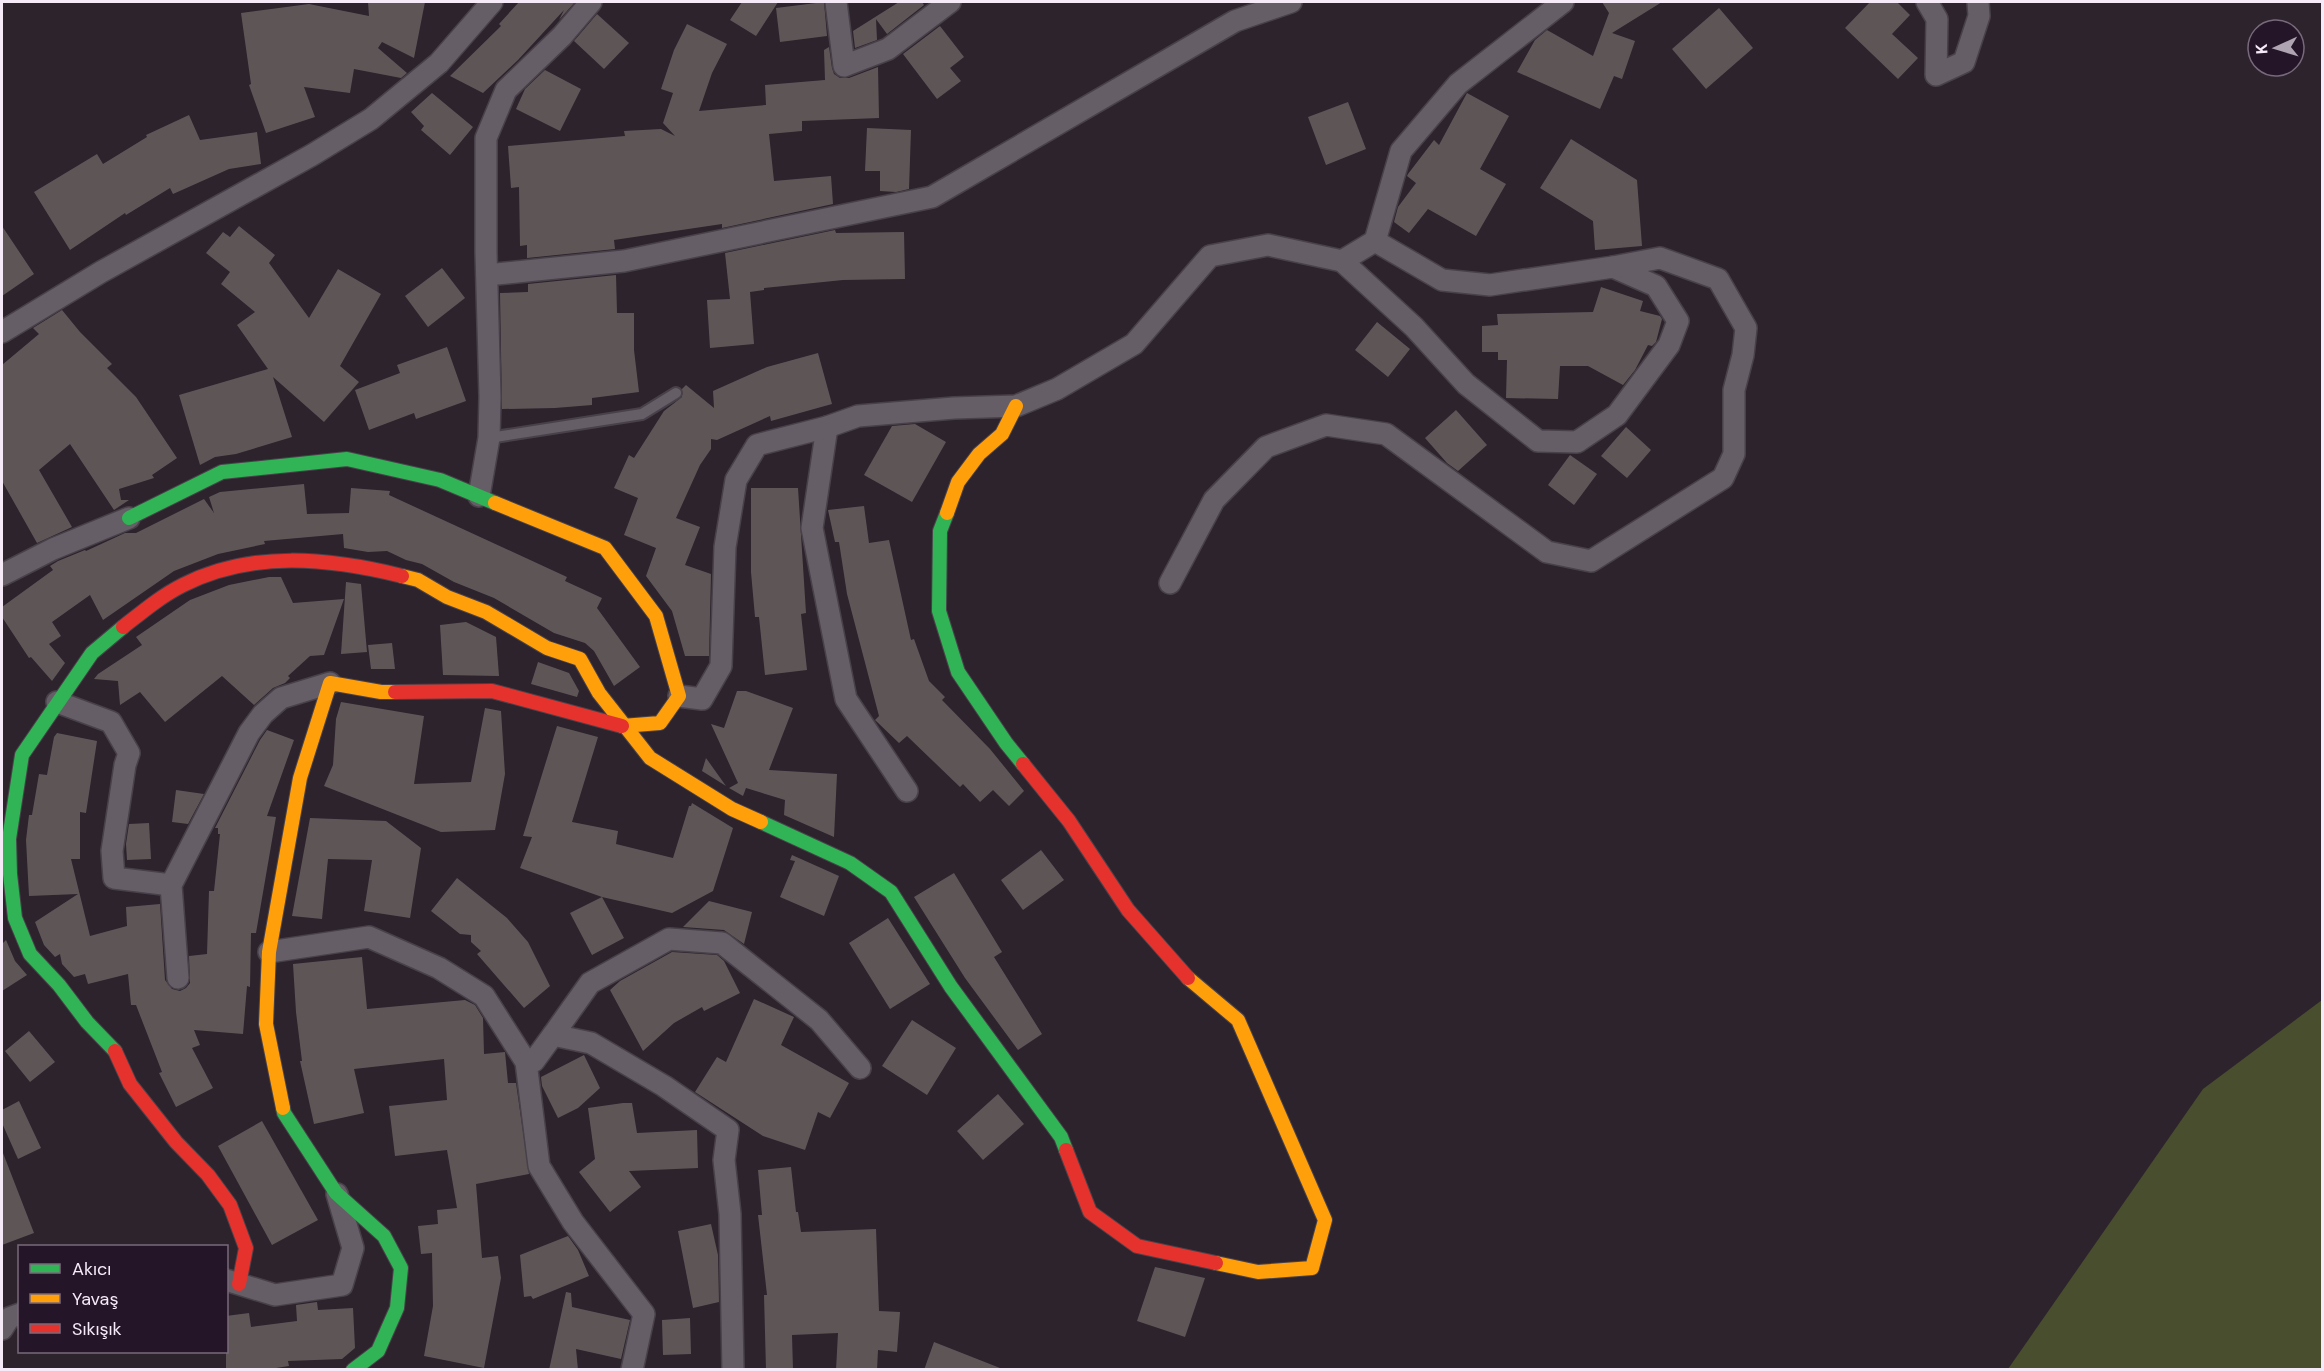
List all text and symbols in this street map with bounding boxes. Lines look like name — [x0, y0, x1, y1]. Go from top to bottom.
north arrow — [2246, 18, 2306, 78]
text: K — [2251, 43, 2272, 55]
legend — [18, 1245, 228, 1353]
text: Akıcı — [72, 1257, 111, 1281]
text: Yavaş — [72, 1287, 118, 1311]
text: Sıkışık — [72, 1317, 122, 1341]

